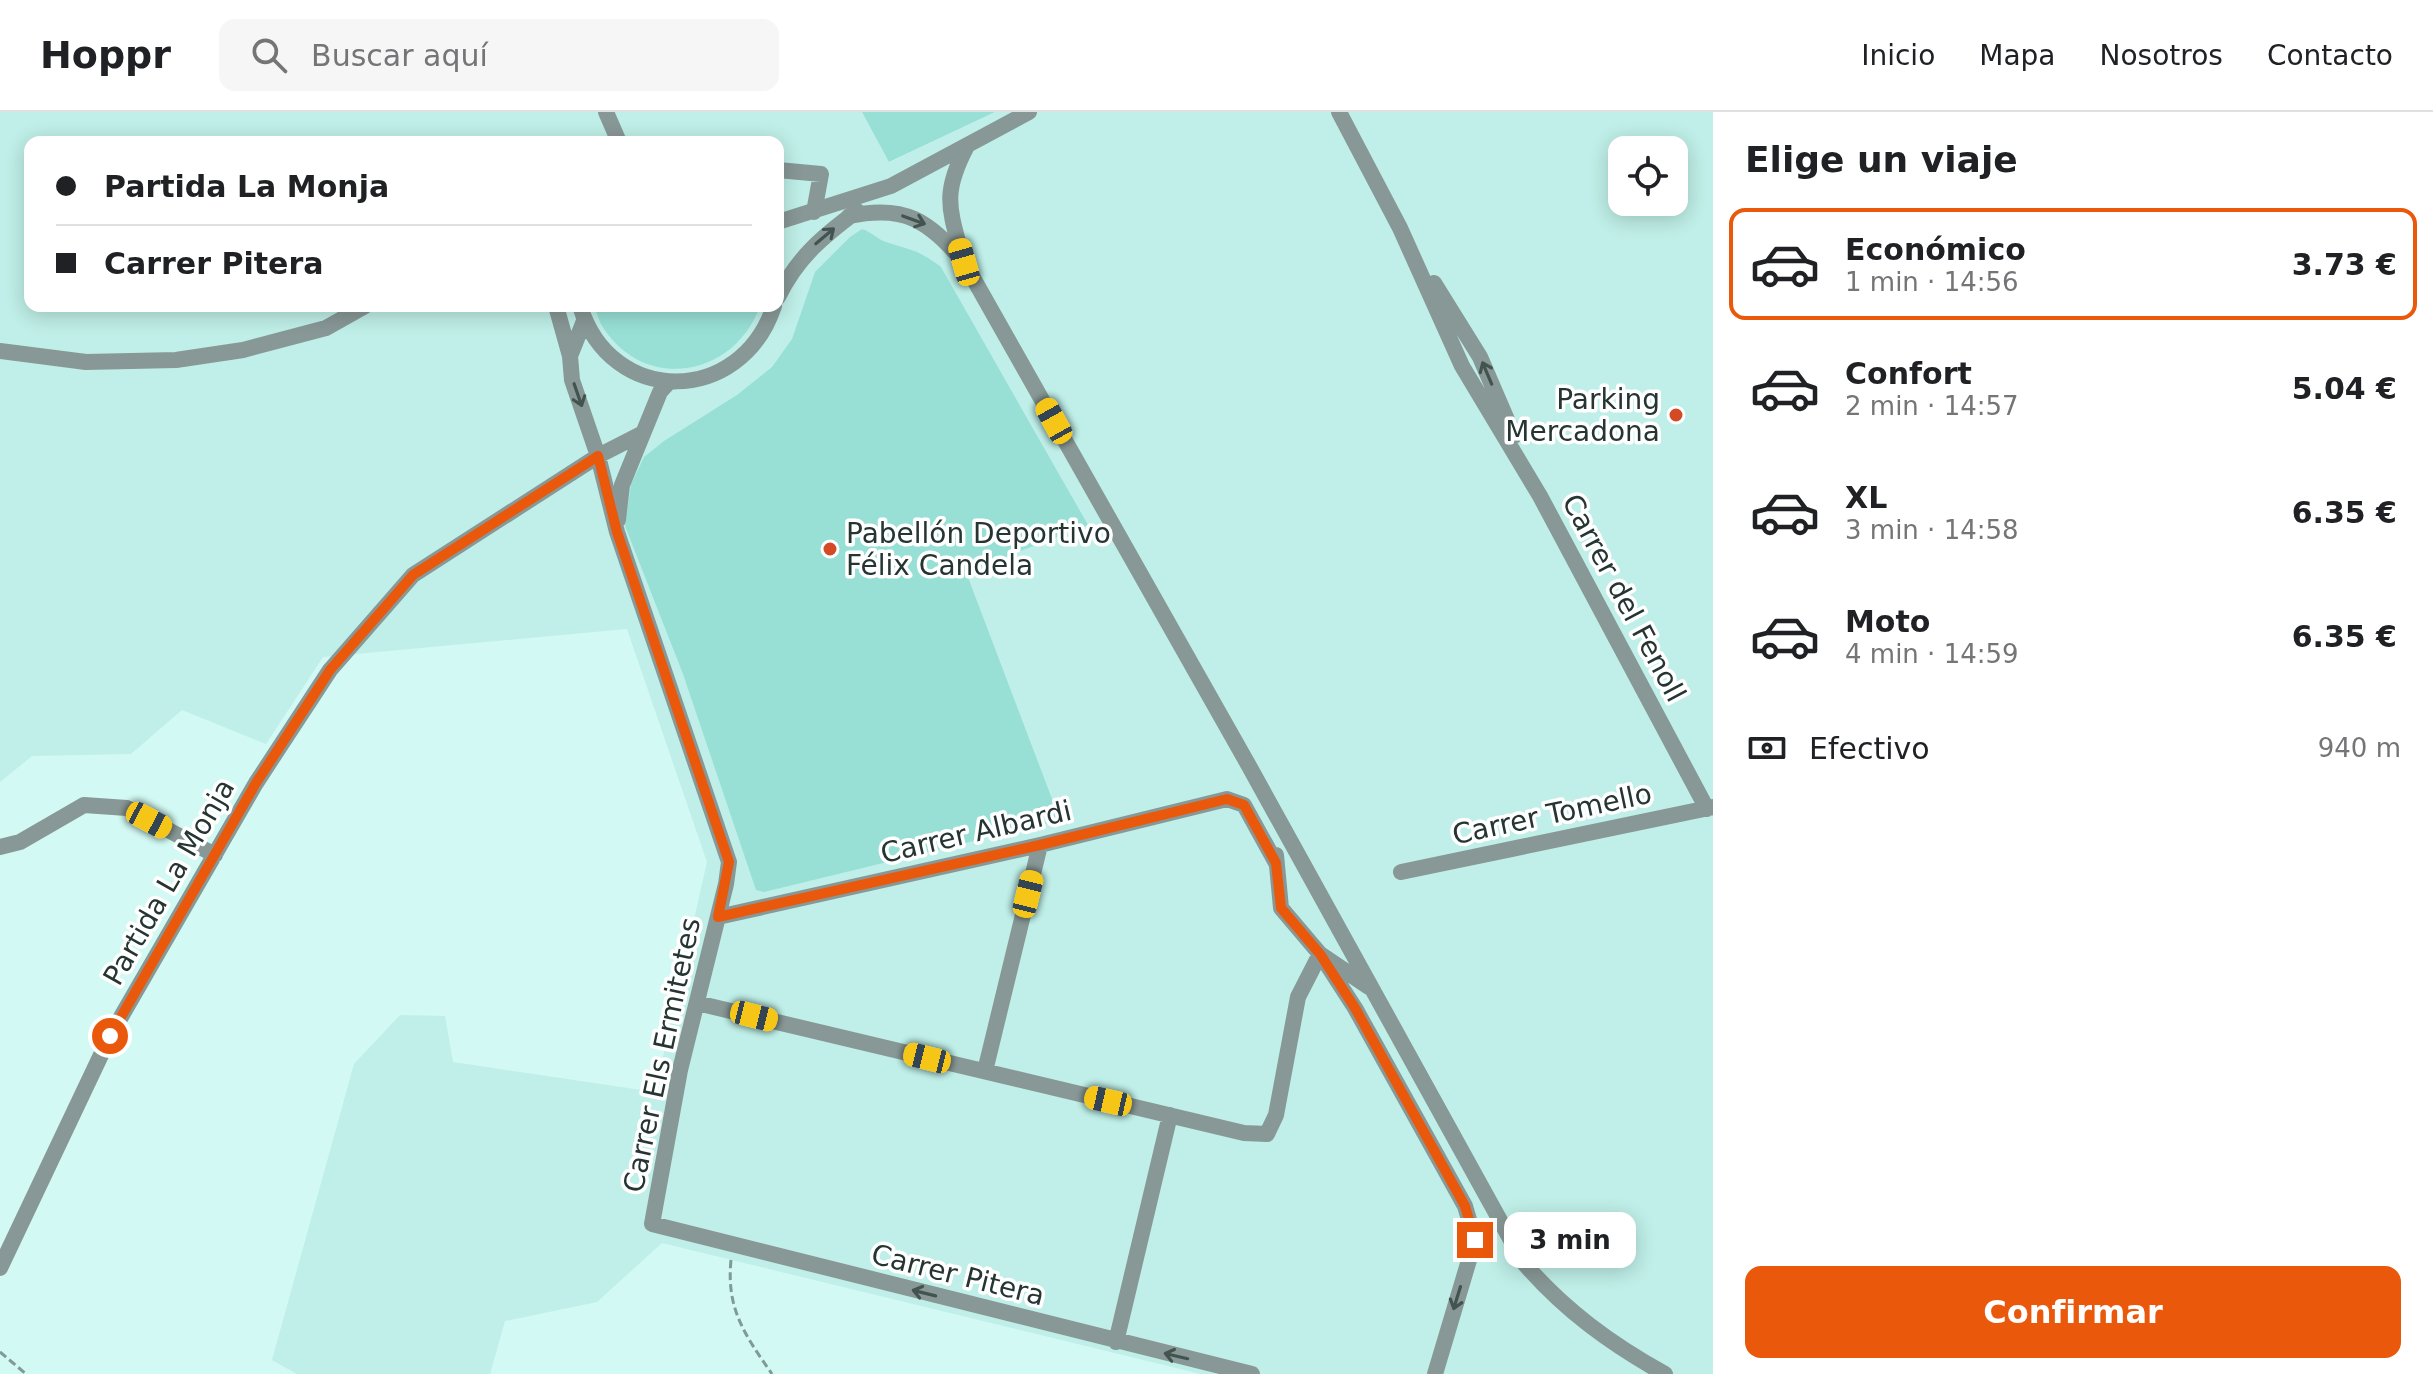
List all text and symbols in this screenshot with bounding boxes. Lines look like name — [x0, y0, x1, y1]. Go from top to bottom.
search box — [219, 19, 779, 91]
text: Hoppr — [40, 33, 171, 77]
icon: search — [247, 33, 291, 77]
text: Buscar aquí — [311, 38, 488, 73]
text: Inicio — [1861, 39, 1935, 72]
text: Mapa — [1979, 39, 2056, 72]
text: Nosotros — [2100, 39, 2223, 72]
text: Contacto — [2267, 39, 2393, 72]
map controls — [1608, 136, 1688, 216]
button: locate — [1608, 136, 1688, 216]
text: Elige un viaje — [1745, 139, 2018, 180]
text: Partida La Monja — [104, 169, 389, 204]
one-way arrow — [901, 214, 926, 228]
one-way arrow — [814, 227, 835, 245]
icon: car — [1749, 228, 1821, 300]
text: Económico — [1845, 232, 2026, 267]
car — [946, 236, 982, 288]
text: Carrer Pitera — [104, 246, 323, 281]
text: 3.73 € — [2292, 247, 2397, 282]
text: 1 min · 14:56 — [1845, 267, 2019, 297]
icon: car — [1749, 352, 1821, 424]
text: Confort — [1845, 356, 1972, 391]
one-way arrow — [1478, 361, 1493, 386]
text: 5.04 € — [2292, 371, 2397, 406]
one-way arrow — [571, 383, 586, 408]
place label: Parking Mercadona — [1505, 383, 1660, 448]
text: 2 min · 14:57 — [1845, 391, 2019, 421]
car — [1032, 394, 1076, 448]
marker: Parking Mercadona — [1667, 406, 1685, 424]
icon: car — [1749, 476, 1821, 548]
text: XL — [1845, 480, 1887, 515]
street label: Carrer del Fenoll — [1555, 489, 1693, 707]
text: 6.35 € — [2292, 495, 2397, 530]
text: 3 min · 14:58 — [1845, 515, 2019, 545]
place label: Pabellón Deportivo Félix Candela — [846, 517, 1111, 582]
marker: Pabellón Deportivo Félix Candela — [821, 540, 839, 558]
icon: car — [1749, 600, 1821, 672]
text: Moto — [1845, 604, 1930, 639]
text: 6.35 € — [2292, 619, 2397, 654]
text: 4 min · 14:59 — [1845, 639, 2019, 669]
icon: cash — [1745, 726, 1789, 770]
text: Efectivo — [1809, 731, 1930, 766]
text: 940 m — [2318, 733, 2401, 763]
street label: Partida La Monja — [97, 773, 241, 991]
street label: Carrer Tomello — [1449, 777, 1655, 851]
street label: Carrer Albardi — [877, 794, 1075, 870]
car — [122, 798, 176, 842]
car — [1011, 868, 1045, 920]
street label: Carrer Els Ermitetes — [617, 915, 707, 1195]
car — [728, 999, 780, 1033]
route start — [92, 1018, 128, 1054]
car — [901, 1041, 953, 1075]
car — [1082, 1084, 1134, 1118]
callout: 3 min — [1503, 1212, 1635, 1268]
route end — [1457, 1222, 1493, 1258]
text: 3 min — [1529, 1225, 1611, 1255]
street label: Carrer Pitera — [868, 1238, 1048, 1312]
button: Confirmar — [1745, 1266, 2401, 1358]
one-way arrow — [912, 1284, 937, 1299]
one-way arrow — [1449, 1284, 1464, 1310]
one-way arrow — [1164, 1348, 1190, 1363]

